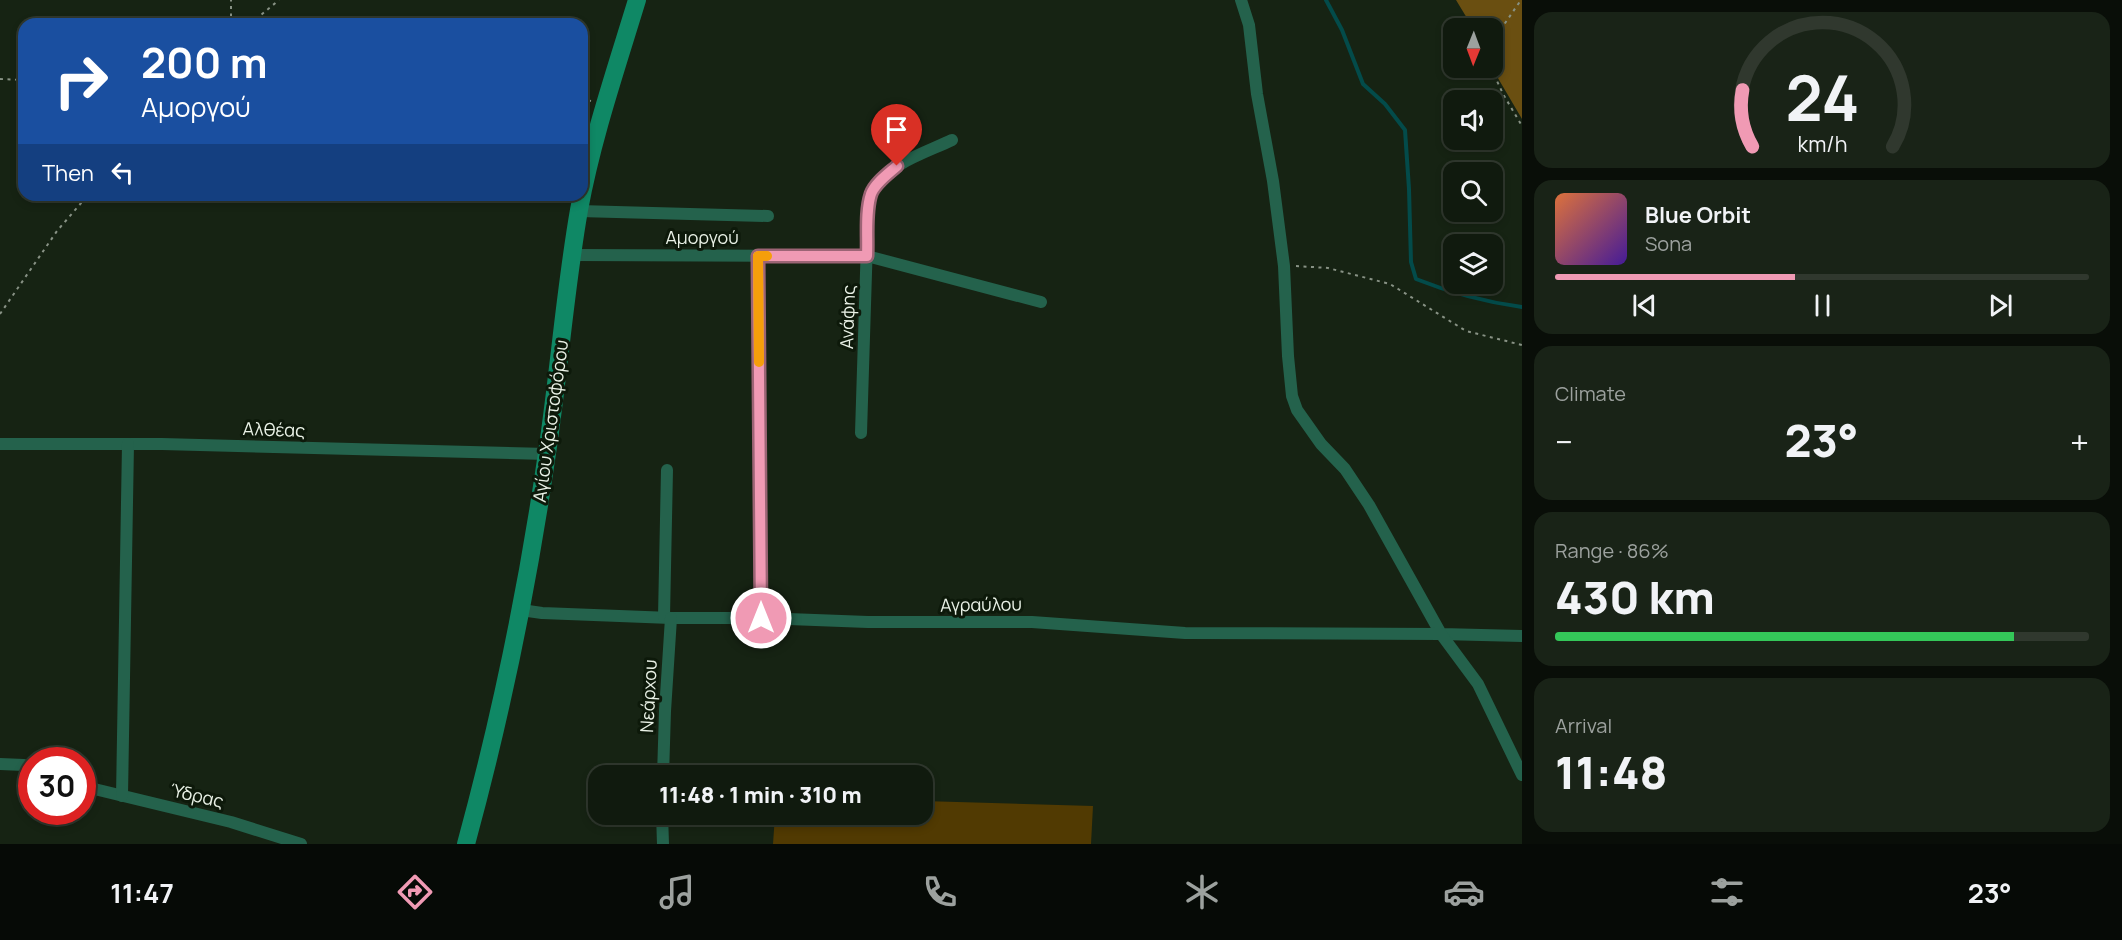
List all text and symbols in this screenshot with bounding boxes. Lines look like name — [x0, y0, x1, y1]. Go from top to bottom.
north arrow — [1443, 18, 1503, 78]
map controls — [1443, 18, 1503, 294]
text: 200 m — [141, 33, 267, 91]
icon: right — [42, 42, 120, 120]
text: 24 — [1785, 54, 1859, 140]
text: Αμοργού — [141, 88, 251, 125]
button: sound — [1443, 90, 1503, 150]
pin — [871, 104, 922, 166]
icon: arrive — [880, 113, 913, 146]
text: km/h — [1797, 129, 1847, 158]
icon: left — [106, 156, 139, 189]
text: Then — [42, 158, 94, 188]
button: search — [1443, 162, 1503, 222]
text: Blue Orbit — [1645, 200, 1751, 230]
street label: Αμοργού — [665, 225, 739, 249]
text: Sona — [1645, 230, 1692, 257]
button: layers — [1443, 234, 1503, 294]
street label: Ανάφης — [834, 284, 860, 350]
icon: previous — [1628, 289, 1661, 322]
icon: pause — [1806, 289, 1839, 322]
icon: next — [1984, 289, 2017, 322]
street label: Αγίου Χριστοφόρου — [527, 338, 573, 504]
text: Climate — [1555, 380, 1626, 407]
text: 23° — [1784, 409, 1858, 471]
street label: Αλθέας — [242, 416, 306, 442]
text: − — [1555, 419, 1573, 464]
text: + — [2070, 419, 2089, 464]
text: Range · 86% — [1555, 537, 1669, 564]
text: 430 km — [1555, 566, 1715, 628]
position arrow — [729, 586, 793, 650]
street label: Αγραύλου — [940, 591, 1022, 617]
street label: Νεάρχου — [634, 659, 662, 733]
text: Arrival — [1555, 712, 1612, 739]
text: 11:48 — [1555, 741, 1668, 803]
speed limit sign: 30 — [18, 747, 96, 825]
street label: Ύδρας — [168, 777, 226, 813]
text: 11:48 · 1 min · 310 m — [659, 780, 862, 810]
icon: directions — [394, 871, 436, 913]
icon: music — [656, 871, 698, 913]
icon: phone — [919, 871, 961, 913]
icon: climate — [1181, 871, 1223, 913]
icon: car — [1443, 871, 1485, 913]
icon: filters — [1706, 871, 1748, 913]
text: 11:47 — [110, 874, 174, 911]
text: 23° — [1968, 874, 2012, 911]

